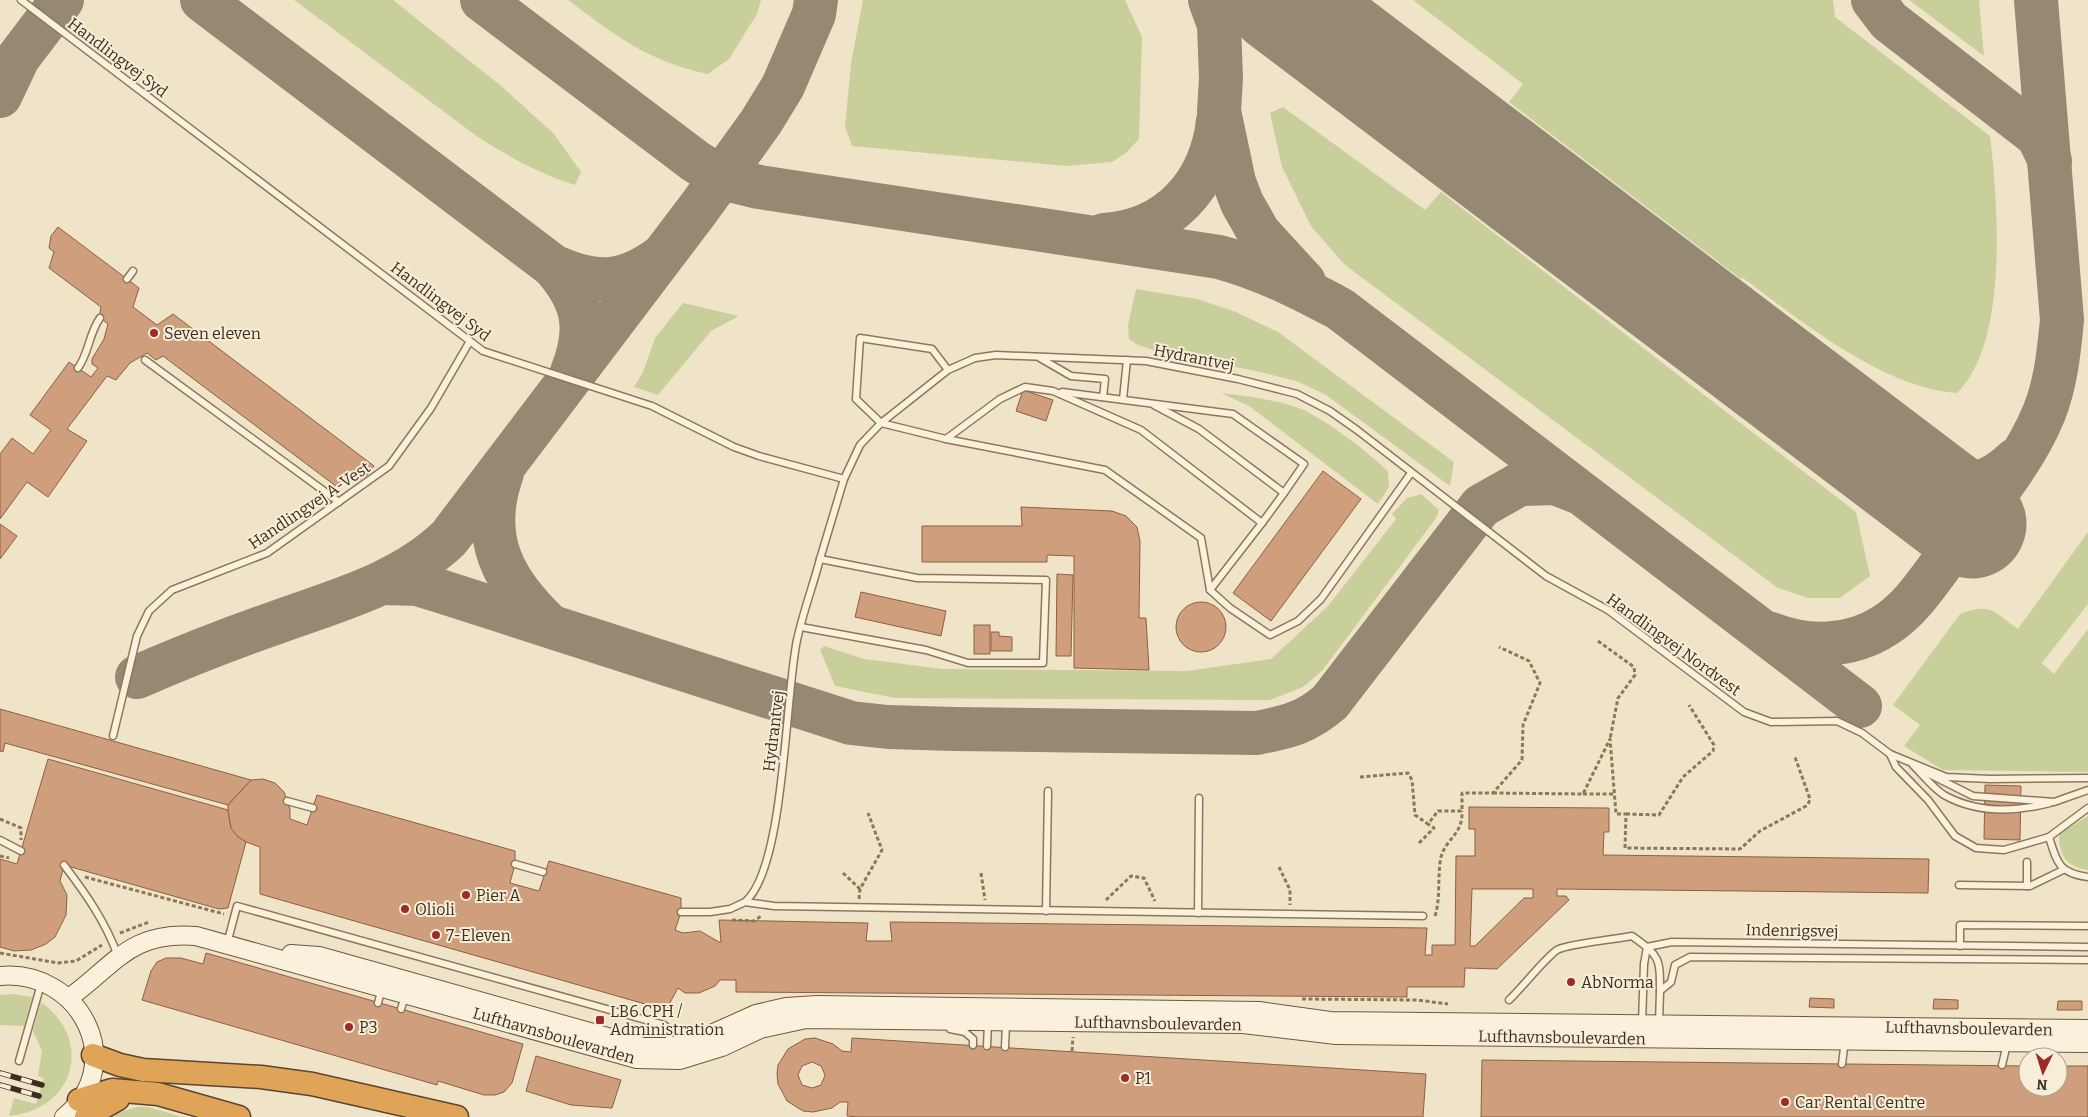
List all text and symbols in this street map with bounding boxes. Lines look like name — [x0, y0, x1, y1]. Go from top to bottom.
street label: Handlingvej Syd — [64, 14, 172, 101]
street label: Handlingvej Syd — [387, 258, 495, 345]
place label: Seven eleven — [164, 324, 261, 343]
marker: Seven eleven — [148, 327, 160, 339]
street label: Hydrantvej — [1152, 340, 1236, 375]
street label: Handlingvej A-Vest — [245, 458, 374, 553]
street label: Handlingvej Nordvest — [1603, 589, 1745, 700]
street label: Hydrantvej — [759, 689, 788, 773]
place label: Pier A — [476, 886, 521, 905]
marker: Pier A — [460, 889, 472, 901]
place label: Olioli — [415, 900, 455, 919]
marker: Olioli — [399, 903, 411, 915]
street label: Indenrigsvej — [1745, 920, 1839, 941]
place label: 7-Eleven — [446, 926, 511, 945]
marker: 7-Eleven — [430, 929, 442, 941]
place label: AbNorma — [1581, 973, 1654, 992]
marker: AbNorma — [1565, 976, 1577, 988]
place label: LB6 CPH / Administration — [610, 1002, 724, 1039]
street label: Lufthavnsboulevarden — [471, 1003, 637, 1068]
street label: Lufthavnsboulevarden — [1074, 1013, 1242, 1034]
marker: LB6 CPH / Administration — [594, 1014, 606, 1026]
place label: P3 — [359, 1018, 378, 1037]
street label: Lufthavnsboulevarden — [1885, 1018, 2053, 1039]
marker: P3 — [343, 1021, 355, 1033]
street label: Lufthavnsboulevarden — [1478, 1027, 1646, 1048]
north arrow — [2018, 1047, 2068, 1097]
place label: P1 — [1135, 1069, 1152, 1088]
marker: P1 — [1119, 1072, 1131, 1084]
text: N — [2036, 1076, 2048, 1093]
place label: Car Rental Centre — [1795, 1093, 1925, 1112]
marker: Car Rental Centre — [1779, 1096, 1791, 1108]

